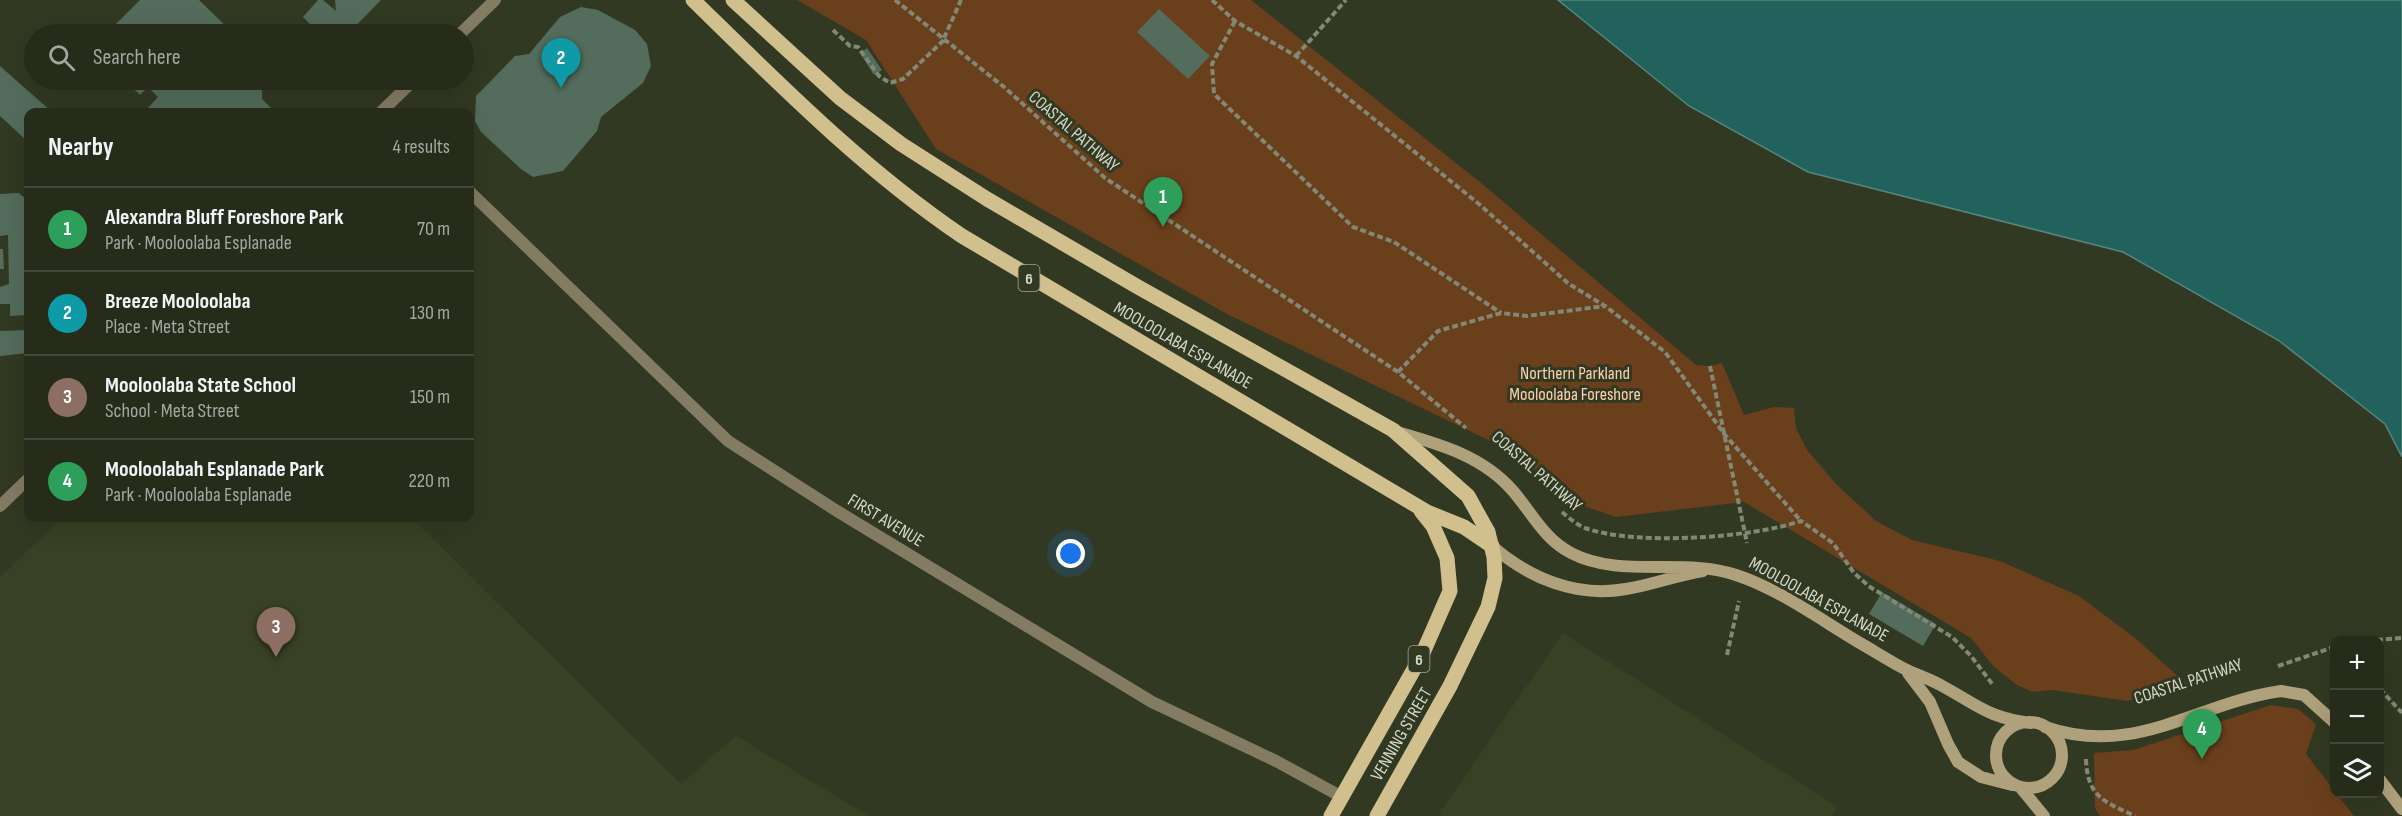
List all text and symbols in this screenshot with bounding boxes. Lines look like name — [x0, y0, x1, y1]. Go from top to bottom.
search box — [24, 24, 474, 90]
pin: 2 — [542, 38, 580, 88]
icon: search — [45, 41, 78, 74]
text: Search here — [93, 44, 180, 71]
street label: COASTAL PATHWAY — [1024, 86, 1124, 177]
text: Nearby — [48, 132, 114, 163]
text: 4 results — [393, 135, 450, 159]
pin: 1 — [1144, 178, 1182, 227]
text: Alexandra Bluff Foreshore Park — [105, 204, 344, 231]
text: 1 — [64, 217, 71, 241]
text: 70 m — [417, 217, 450, 241]
text: Park · Mooloolaba Esplanade — [105, 231, 292, 255]
road number: 6 — [1018, 265, 1040, 291]
text: Breeze Mooloolaba — [105, 288, 251, 315]
street label: MOOLOOLABA ESPLANADE — [1110, 297, 1256, 394]
text: 2 — [63, 301, 72, 325]
text: 130 m — [410, 301, 450, 325]
text: Place · Meta Street — [105, 315, 230, 339]
park label: Northern Parkland Mooloolaba Foreshore — [1509, 363, 1641, 405]
text: Mooloolaba State School — [105, 372, 296, 399]
text: 3 — [63, 385, 72, 409]
text: 150 m — [410, 385, 450, 409]
text: School · Meta Street — [105, 399, 240, 423]
street label: COASTAL PATHWAY — [1487, 426, 1587, 517]
text: Mooloolabah Esplanade Park — [105, 456, 324, 483]
text: 4 — [63, 469, 72, 493]
text: 220 m — [409, 469, 450, 493]
text: Park · Mooloolaba Esplanade — [105, 483, 292, 507]
street label: FIRST AVENUE — [844, 490, 928, 551]
your location — [1056, 539, 1085, 568]
street label: MOOLOOLABA ESPLANADE — [1745, 552, 1892, 646]
pin: 3 — [256, 608, 296, 657]
map controls — [2330, 636, 2384, 798]
button: + — [2330, 636, 2384, 690]
road number: 6 — [1408, 646, 1430, 672]
street label: COASTAL PATHWAY — [2131, 654, 2246, 709]
street label: VENNING STREET — [1366, 684, 1437, 784]
button: − — [2330, 690, 2384, 744]
pin: 4 — [2182, 710, 2222, 759]
button: layers — [2330, 744, 2384, 798]

